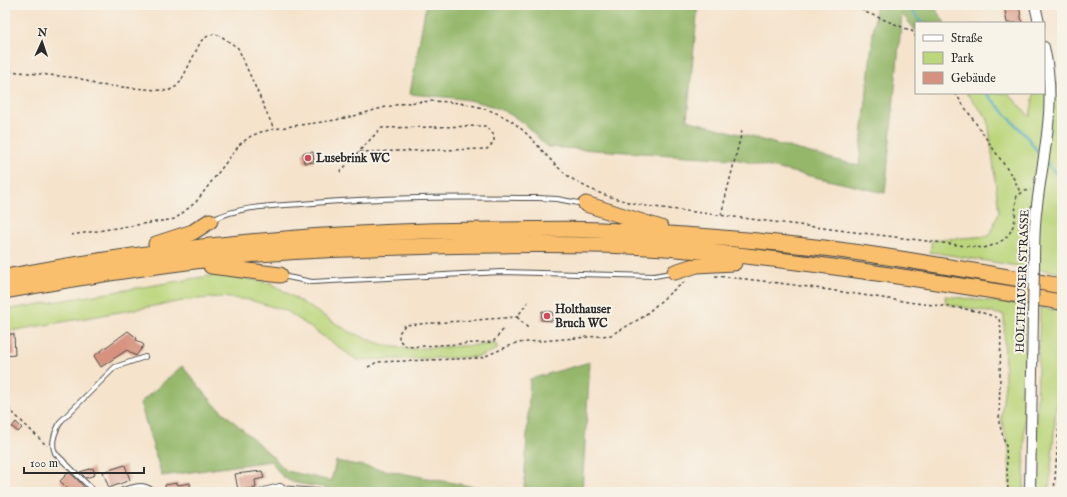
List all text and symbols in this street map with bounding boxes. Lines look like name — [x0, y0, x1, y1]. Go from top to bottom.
north arrow — [22, 22, 62, 62]
legend — [915, 22, 1045, 94]
text: N — [36, 26, 48, 40]
text: Straße — [951, 31, 983, 46]
text: Park — [951, 51, 974, 66]
text: Gebäude — [951, 71, 996, 86]
place label: Lusebrink WC — [315, 151, 390, 166]
marker: Lusebrink WC — [303, 153, 313, 163]
street label: HOLTHAUSER STRASSE — [1012, 209, 1033, 353]
place label: Holthauser Bruch WC — [555, 302, 611, 331]
marker: Holthauser Bruch WC — [542, 311, 552, 321]
scale bar — [24, 449, 144, 475]
text: 100 m — [30, 456, 58, 471]

